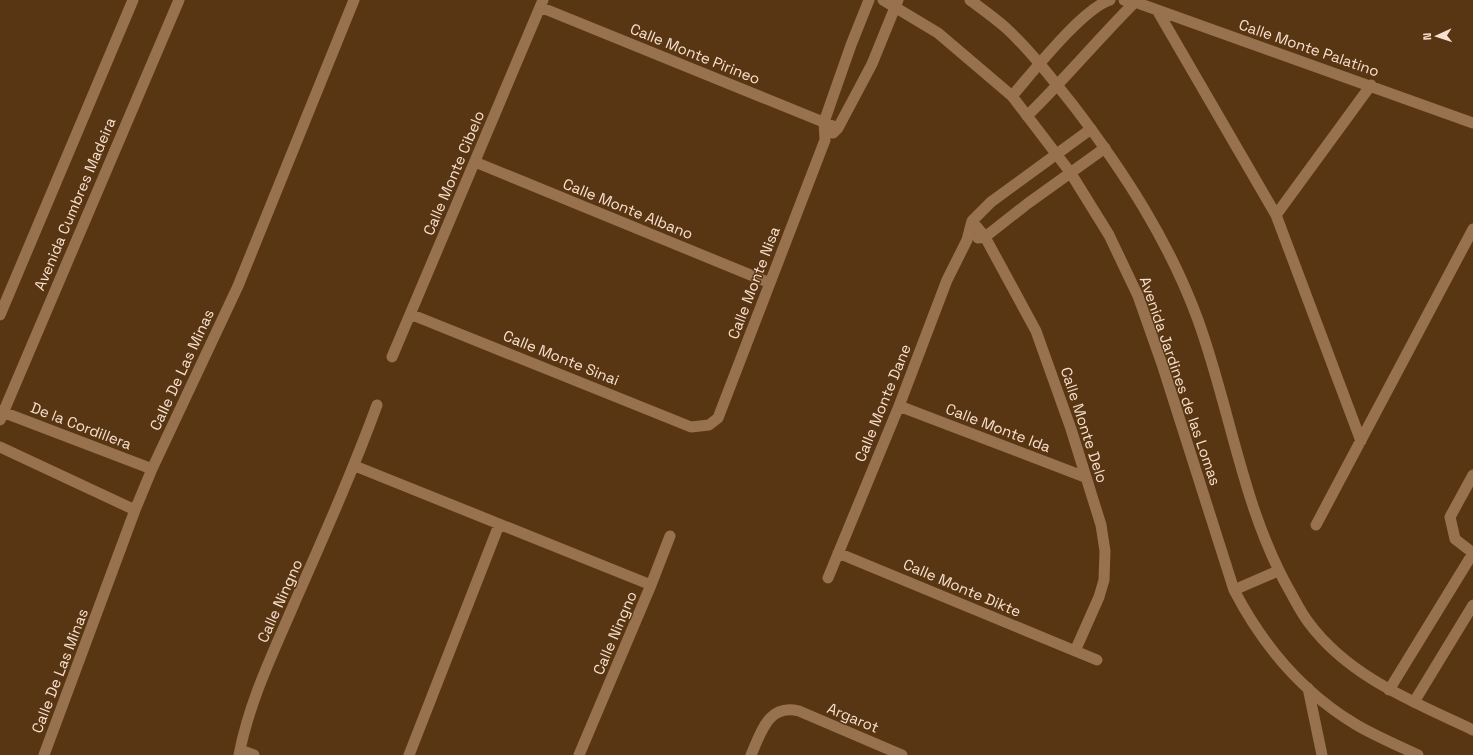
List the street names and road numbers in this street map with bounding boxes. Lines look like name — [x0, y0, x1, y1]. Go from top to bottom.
street label: Calle Monte Palatino — [1236, 15, 1382, 80]
street label: Calle Monte Pirineo — [628, 19, 763, 88]
street label: Calle Monte Cibelo — [419, 108, 488, 238]
street label: Avenida Cumbres Madeira — [29, 114, 120, 293]
street label: Calle Monte Albano — [560, 174, 696, 243]
street label: Calle Monte Nisa — [723, 224, 784, 342]
street label: Avenida Jardines de las Lomas — [1136, 274, 1225, 488]
street label: Calle De Las Minas — [145, 306, 218, 434]
street label: Calle Monte Sinai — [500, 326, 622, 389]
street label: Calle Monte Dane — [850, 341, 915, 465]
street label: Calle Monte Delo — [1057, 365, 1112, 485]
street label: De la Cordillera — [28, 398, 135, 454]
street label: Calle Monte Ida — [943, 399, 1054, 456]
street label: Calle Monte Dikte — [900, 554, 1024, 621]
street label: Calle Ningno — [253, 556, 306, 645]
street label: Calle Ningno — [588, 588, 641, 678]
street label: Calle De Las Minas — [27, 606, 92, 736]
street label: Argarot — [824, 698, 882, 737]

